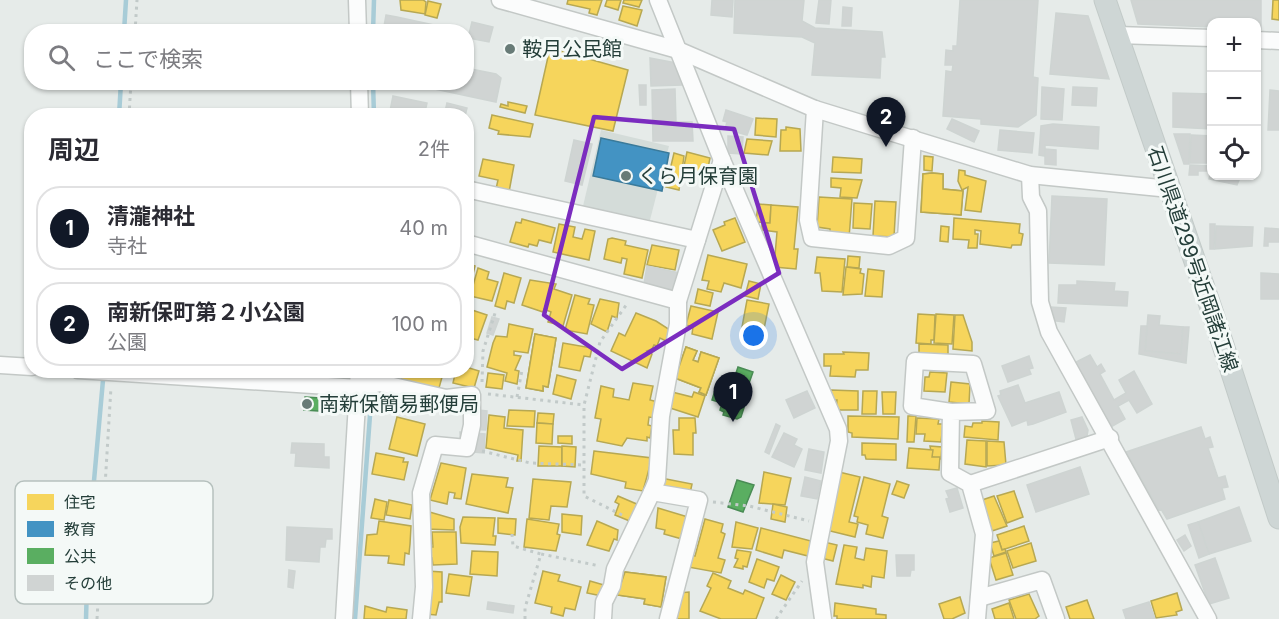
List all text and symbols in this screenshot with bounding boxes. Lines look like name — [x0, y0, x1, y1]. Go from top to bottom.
map controls — [1207, 18, 1261, 180]
button: + — [1207, 18, 1261, 72]
search box — [24, 24, 474, 90]
place label: 鞍月公民館 — [522, 37, 622, 61]
icon: search — [45, 41, 78, 74]
marker: 鞍月公民館 — [503, 42, 517, 56]
text: ここで検索 — [93, 46, 203, 72]
button: − — [1207, 72, 1261, 126]
pin: 2 — [866, 98, 906, 147]
button: locate — [1207, 126, 1261, 180]
text: 周辺 — [48, 134, 100, 165]
text: 2件 — [418, 137, 450, 161]
street label: 石川県道299号近岡諸江線 — [1143, 143, 1243, 375]
place label: くら月保育園 — [638, 164, 758, 188]
marker: くら月保育園 — [619, 169, 633, 183]
text: 清瀧神社 — [107, 203, 195, 229]
text: 1 — [65, 216, 74, 240]
text: 40 m — [399, 216, 448, 240]
text: 寺社 — [107, 234, 147, 258]
text: 南新保町第２小公園 — [107, 299, 305, 325]
text: 2 — [63, 312, 76, 336]
text: 100 m — [391, 312, 448, 336]
your location — [739, 321, 768, 350]
text: 公園 — [107, 330, 147, 354]
pin: 1 — [714, 372, 752, 422]
place label: 南新保簡易郵便局 — [319, 392, 479, 416]
marker: 南新保簡易郵便局 — [300, 397, 314, 411]
legend — [15, 481, 213, 604]
text: 住宅 — [64, 492, 96, 512]
text: 教育 — [64, 519, 96, 539]
text: 公共 — [64, 546, 96, 566]
text: その他 — [64, 573, 112, 593]

